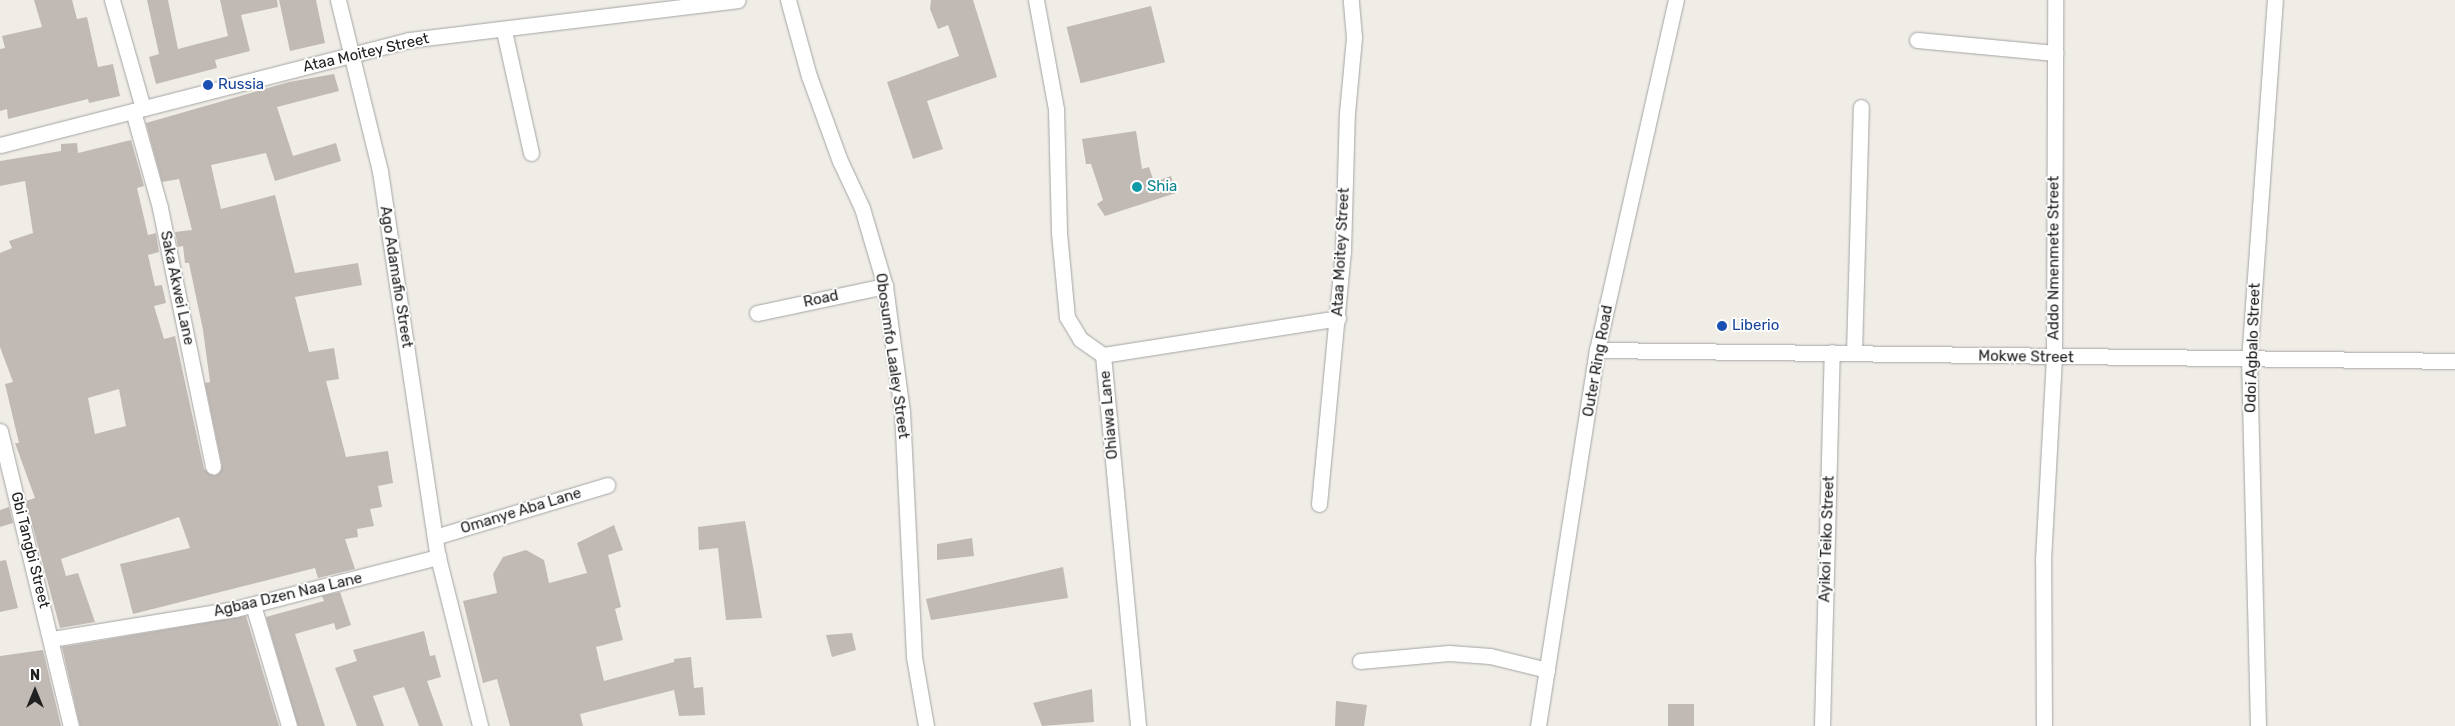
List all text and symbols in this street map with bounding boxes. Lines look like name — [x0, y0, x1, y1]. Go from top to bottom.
street label: Ataa Moitey Street — [301, 30, 431, 76]
place label: Russia — [218, 76, 264, 94]
marker: Russia — [202, 79, 214, 91]
street label: Addo Nmenmete Street — [2045, 176, 2063, 340]
place label: Shia — [1147, 178, 1177, 196]
marker: Shia — [1131, 181, 1143, 193]
street label: Ataa Moitey Street — [1329, 187, 1353, 317]
street label: Ago Adamafio Street — [376, 205, 416, 349]
street label: Saka Akwei Lane — [156, 229, 198, 347]
street label: Obosumfo Laaley Street — [871, 272, 913, 440]
street label: Odoi Agbalo Street — [2242, 283, 2264, 413]
street label: Road — [802, 287, 840, 311]
street label: Outer Ring Road — [1579, 304, 1617, 418]
place label: Liberio — [1732, 317, 1779, 335]
marker: Liberio — [1716, 320, 1728, 332]
street label: Mokwe Street — [1978, 347, 2074, 367]
street label: Ohiawa Lane — [1096, 370, 1122, 460]
street label: Ayikoi Teiko Street — [1816, 475, 1838, 603]
street label: Omanye Aba Lane — [458, 484, 584, 538]
street label: Gbi Tangbi Street — [7, 490, 53, 610]
street label: Agbaa Dzen Naa Lane — [212, 569, 364, 621]
north arrow — [10, 666, 60, 716]
text: N — [30, 667, 40, 684]

